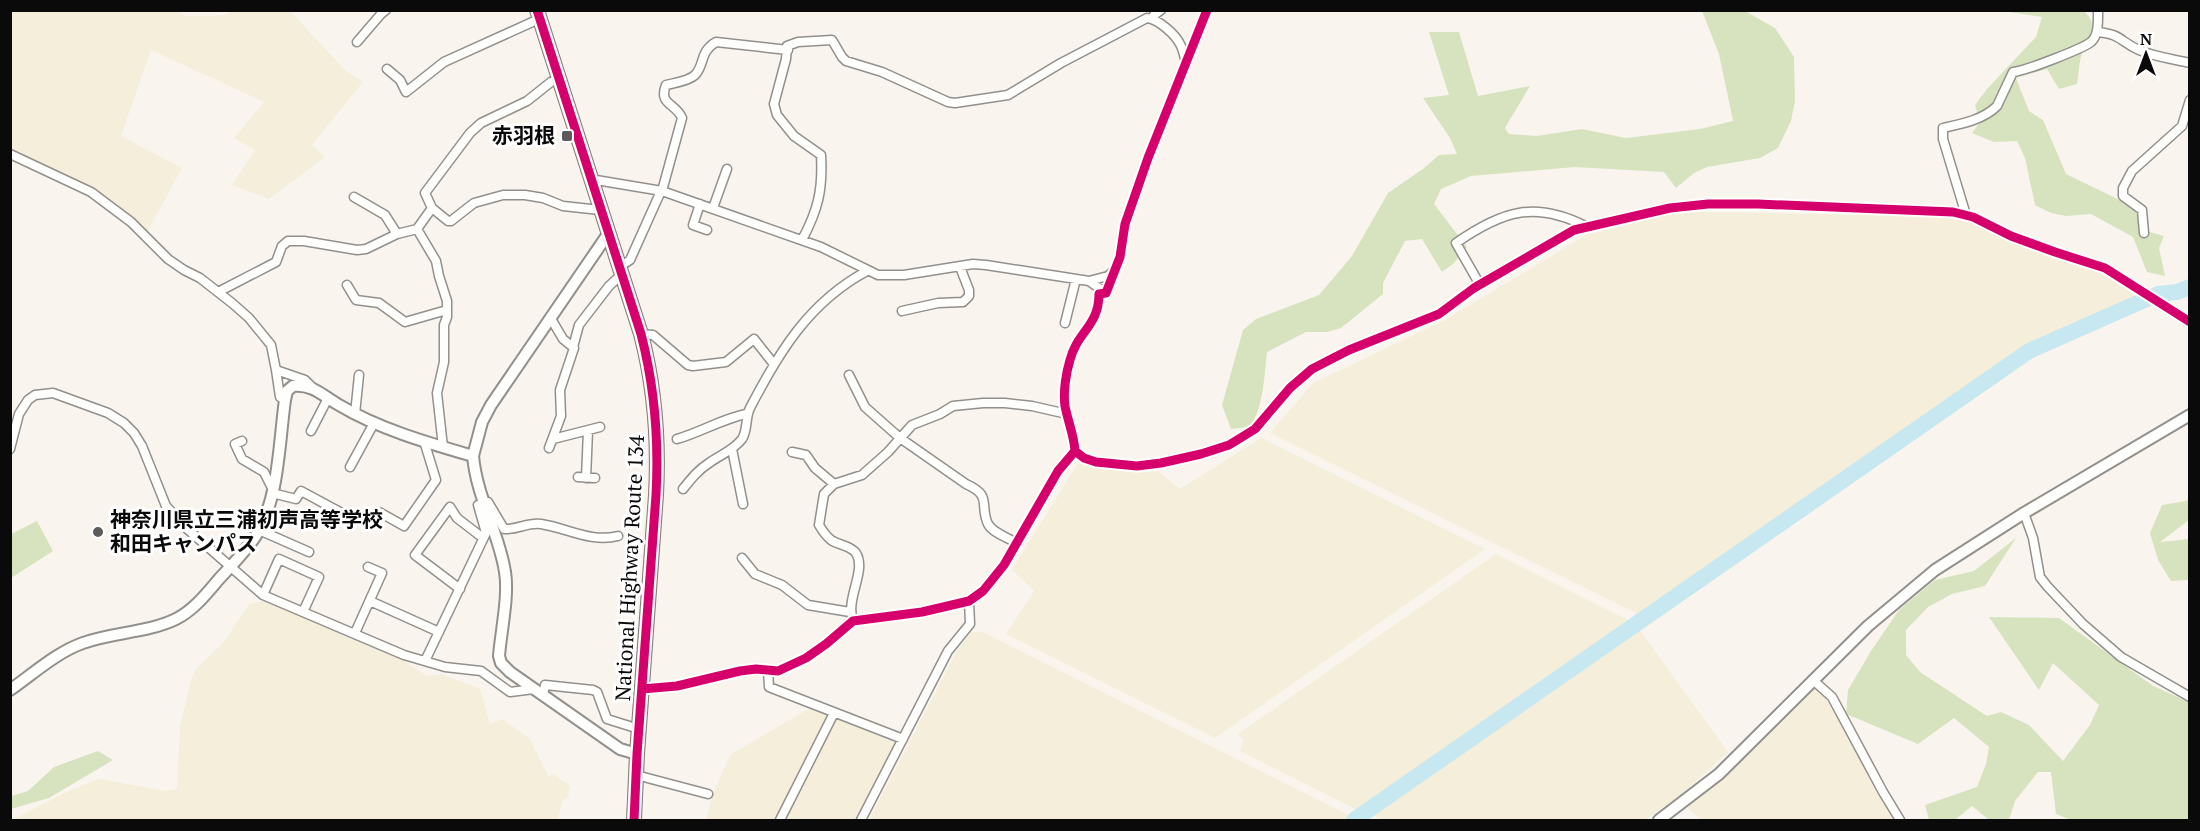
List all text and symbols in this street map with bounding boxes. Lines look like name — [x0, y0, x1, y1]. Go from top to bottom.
north arrow — [2116, 24, 2176, 84]
text: N — [2140, 28, 2152, 50]
place label: 赤羽根 — [492, 121, 555, 149]
marker: 赤羽根 — [560, 129, 574, 143]
street label: National Highway Route 134 — [608, 433, 650, 702]
place label: 神奈川県立三浦初声高等学校 和田キャンパス — [110, 505, 383, 557]
marker: 神奈川県立三浦初声高等学校 和田キャンパス — [91, 525, 105, 539]

